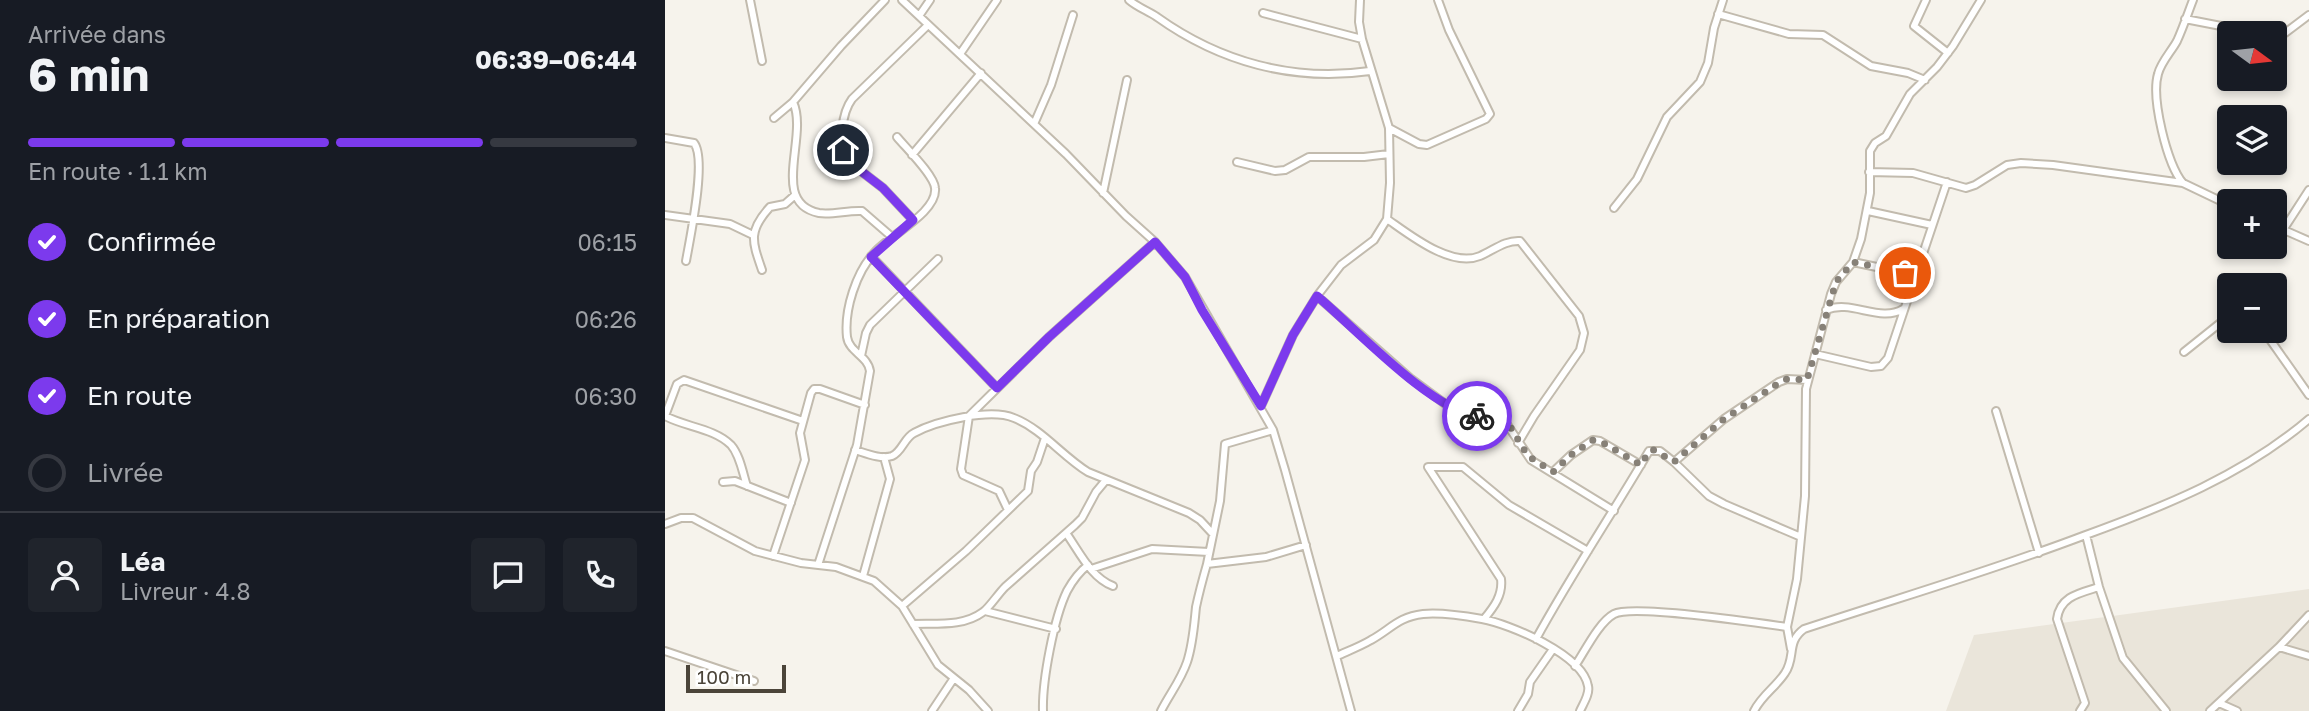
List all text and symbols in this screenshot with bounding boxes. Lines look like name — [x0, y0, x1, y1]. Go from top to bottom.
text: Arrivée dans — [28, 20, 166, 48]
north arrow — [2217, 21, 2287, 91]
map controls — [2217, 21, 2287, 343]
text: 06:39–06:44 — [475, 44, 637, 75]
text: 6 min — [28, 46, 149, 101]
button: layers — [2217, 105, 2287, 175]
pin — [813, 120, 873, 180]
icon: home — [824, 131, 862, 169]
text: En route · 1.1 km — [28, 157, 208, 185]
button: + — [2217, 189, 2287, 259]
icon: check — [28, 223, 66, 261]
text: Confirmée — [87, 226, 216, 257]
text: 06:15 — [577, 228, 637, 256]
pin — [1875, 243, 1935, 303]
icon: bag — [1886, 254, 1924, 292]
button: − — [2217, 273, 2287, 343]
icon: check — [28, 300, 66, 338]
text: En préparation — [87, 303, 270, 334]
text: 06:26 — [575, 305, 637, 333]
icon: check — [28, 377, 66, 415]
text: En route — [87, 380, 192, 411]
courier — [1442, 381, 1512, 451]
text: 06:30 — [574, 382, 637, 410]
icon: bike — [1458, 397, 1496, 435]
text: Livrée — [87, 457, 163, 488]
button: person — [28, 538, 102, 612]
button: chat — [471, 538, 545, 612]
button: phone — [563, 538, 637, 612]
text: Léa — [120, 546, 165, 577]
text: Livreur · 4.8 — [120, 577, 250, 605]
scale bar — [686, 662, 786, 694]
text: 100 m — [697, 665, 751, 688]

